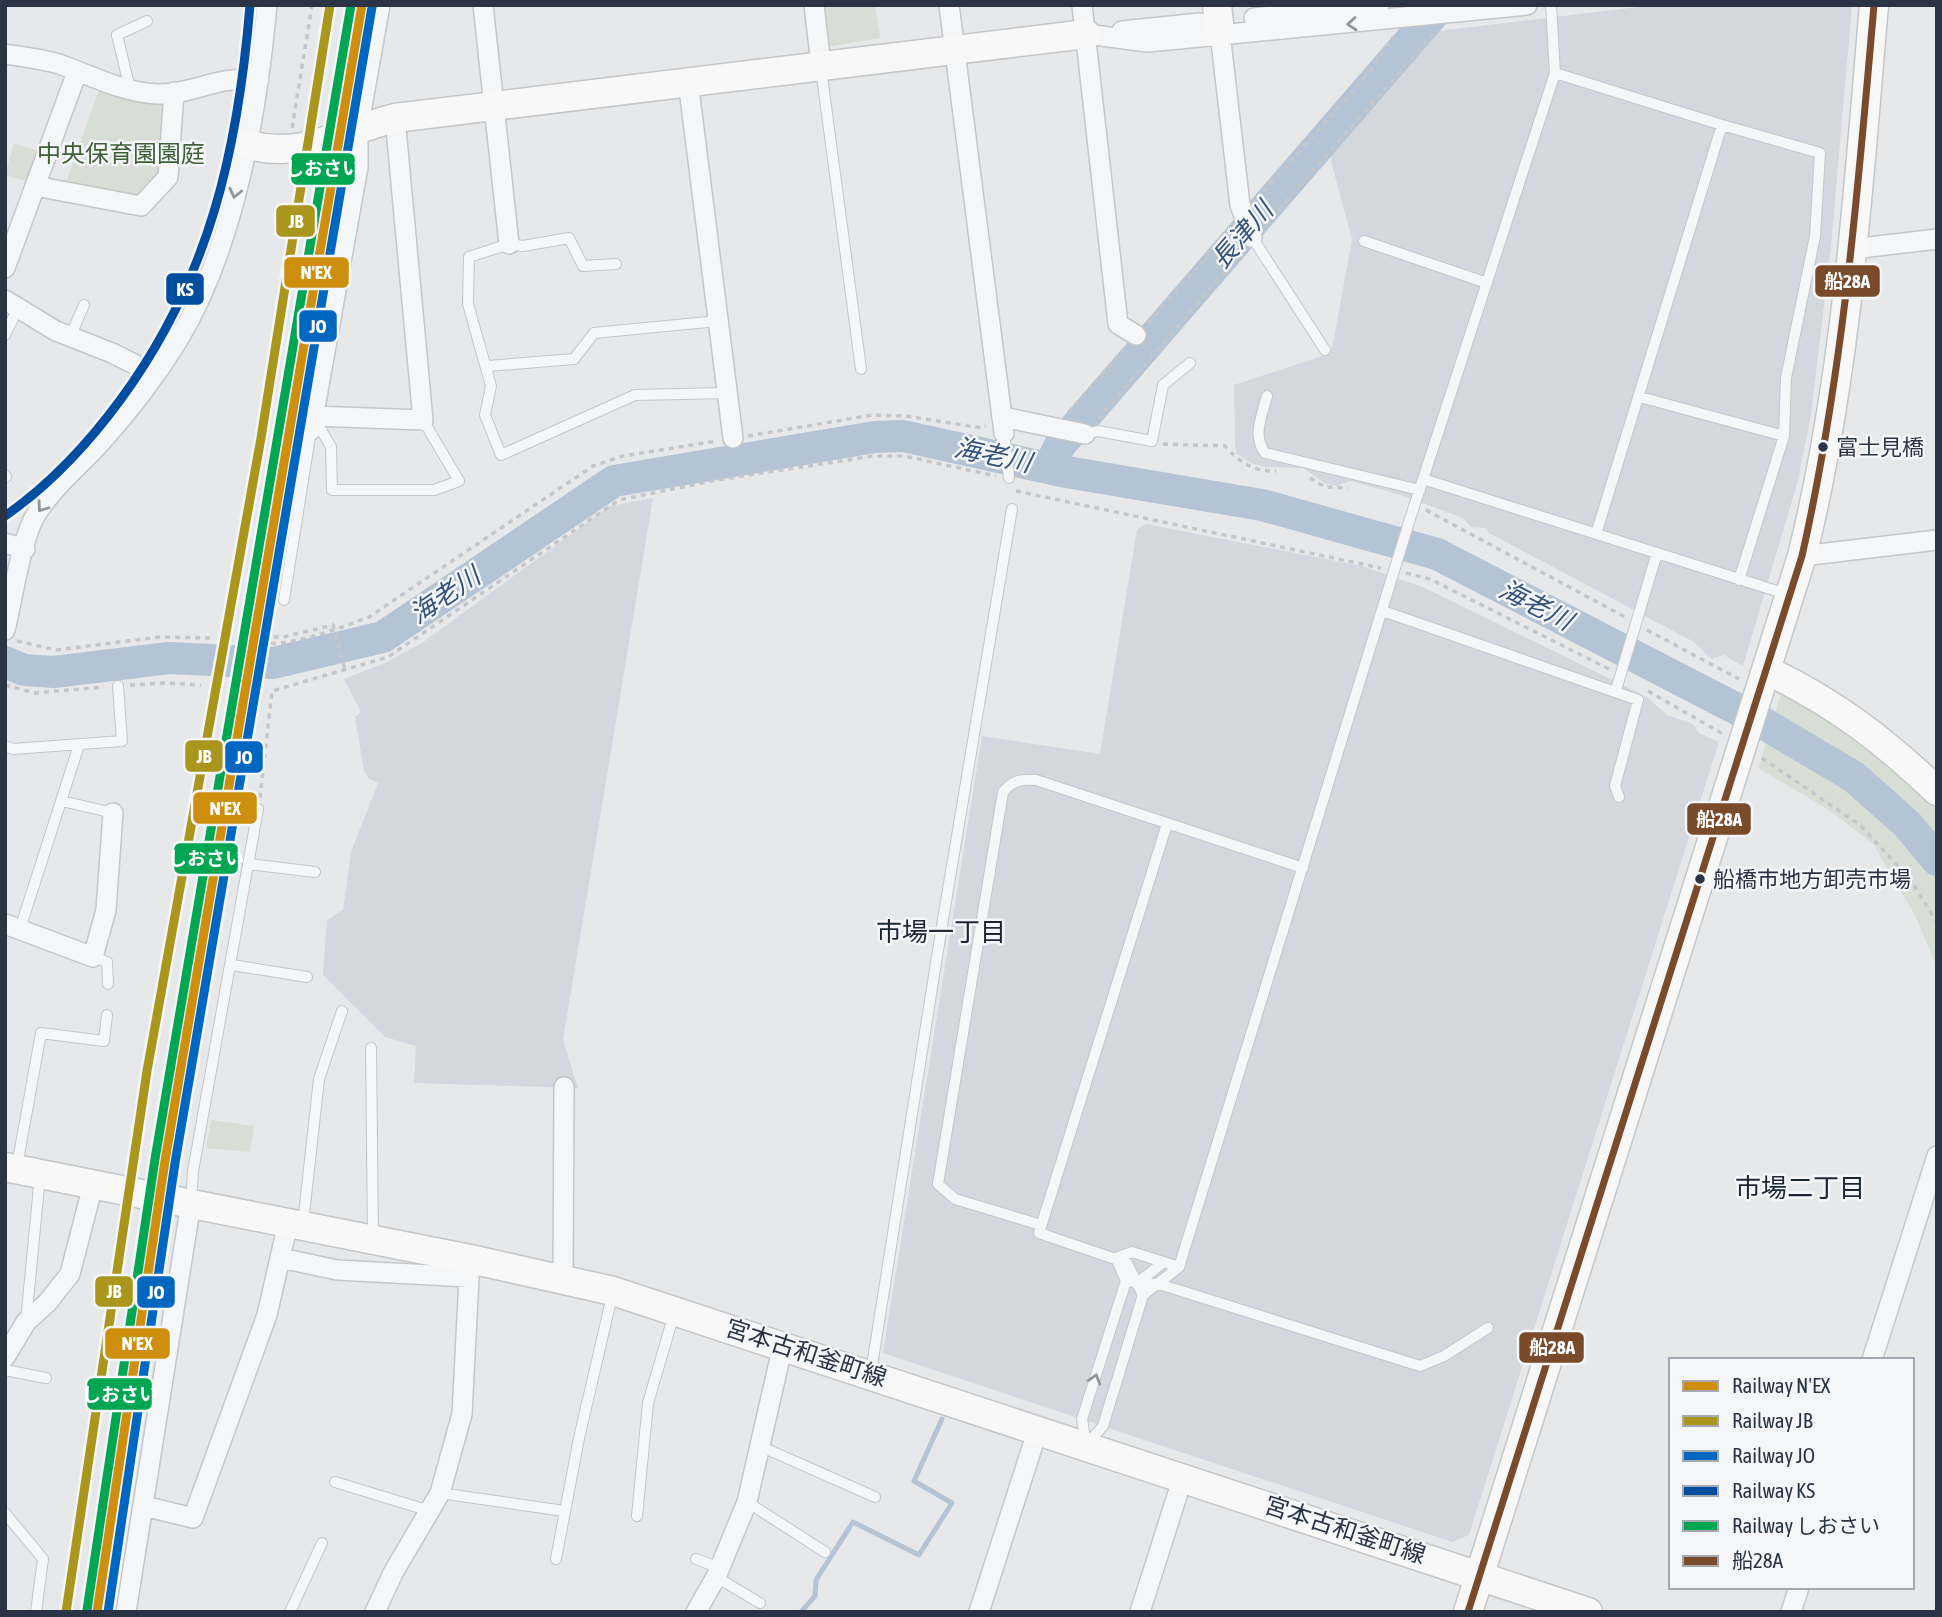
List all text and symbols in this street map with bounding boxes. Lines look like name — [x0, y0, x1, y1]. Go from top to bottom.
one-way arrow — [1347, 16, 1358, 31]
park label: 中央保育園園庭 — [37, 140, 205, 167]
line badge: しおさい — [290, 152, 356, 186]
text: しおさい — [285, 157, 361, 179]
one-way arrow — [228, 187, 243, 199]
water label: 長津川 — [1205, 193, 1281, 274]
line badge: JB — [275, 204, 316, 238]
text: JB — [287, 210, 304, 232]
line badge: N'EX — [283, 256, 350, 289]
text: N'EX — [301, 261, 332, 283]
line badge: 船28A — [1814, 264, 1881, 298]
text: 船28A — [1824, 270, 1871, 292]
line badge: KS — [165, 272, 205, 306]
text: KS — [176, 278, 194, 300]
line badge: JO — [298, 309, 338, 343]
text: JO — [308, 315, 327, 337]
water label: 海老川 — [952, 432, 1037, 478]
place label: 富士見橋 — [1836, 434, 1924, 460]
marker: 富士見橋 — [1816, 440, 1830, 454]
one-way arrow — [38, 499, 50, 512]
water label: 海老川 — [404, 559, 488, 629]
water label: 海老川 — [1494, 574, 1580, 637]
line badge: JB — [184, 739, 224, 773]
line badge: JO — [224, 740, 264, 774]
text: JB — [195, 745, 212, 767]
text: JO — [234, 746, 253, 768]
line badge: N'EX — [192, 791, 258, 825]
text: N'EX — [210, 797, 241, 819]
line badge: 船28A — [1686, 802, 1752, 836]
text: 船28A — [1696, 808, 1743, 830]
line badge: しおさい — [173, 842, 239, 875]
text: しおさい — [168, 847, 244, 869]
place label: 船橋市地方卸売市場 — [1713, 866, 1911, 892]
marker: 船橋市地方卸売市場 — [1693, 872, 1707, 886]
district label: 市場一丁目 — [876, 917, 1006, 947]
district label: 市場二丁目 — [1735, 1173, 1865, 1203]
line badge: JB — [94, 1275, 134, 1308]
line badge: JO — [136, 1275, 176, 1309]
text: JB — [105, 1280, 122, 1302]
text: JO — [146, 1281, 165, 1303]
street label: 宮本古和釜町線 — [722, 1314, 890, 1391]
line badge: N'EX — [104, 1327, 171, 1360]
line badge: 船28A — [1518, 1331, 1585, 1364]
text: N'EX — [122, 1332, 153, 1354]
text: 船28A — [1529, 1336, 1576, 1358]
legend — [1669, 1358, 1914, 1589]
one-way arrow — [1087, 1373, 1101, 1385]
text: Railway N'EX — [1732, 1373, 1831, 1397]
line badge: しおさい — [86, 1377, 153, 1411]
text: しおさい — [82, 1383, 158, 1405]
text: Railway JB — [1732, 1408, 1813, 1432]
text: Railway JO — [1732, 1443, 1815, 1467]
text: Railway KS — [1732, 1478, 1815, 1502]
street label: 宮本古和釜町線 — [1261, 1491, 1429, 1568]
text: Railway しおさい — [1732, 1513, 1880, 1537]
text: 船28A — [1732, 1548, 1784, 1572]

